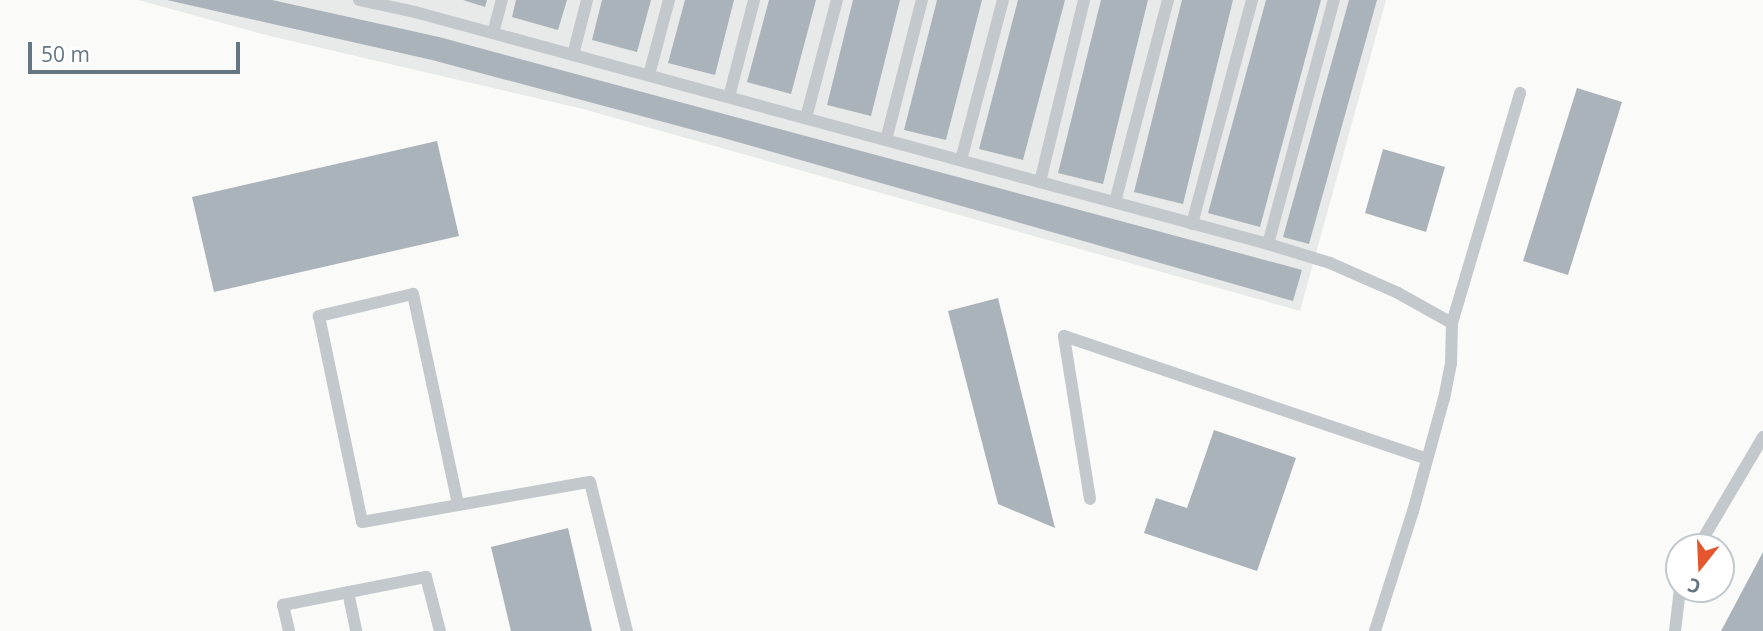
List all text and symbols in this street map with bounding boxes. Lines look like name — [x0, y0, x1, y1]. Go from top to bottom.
scale bar — [32, 28, 243, 72]
text: 50 m — [41, 40, 90, 68]
north arrow — [1665, 533, 1735, 603]
text: С — [1684, 572, 1704, 600]

